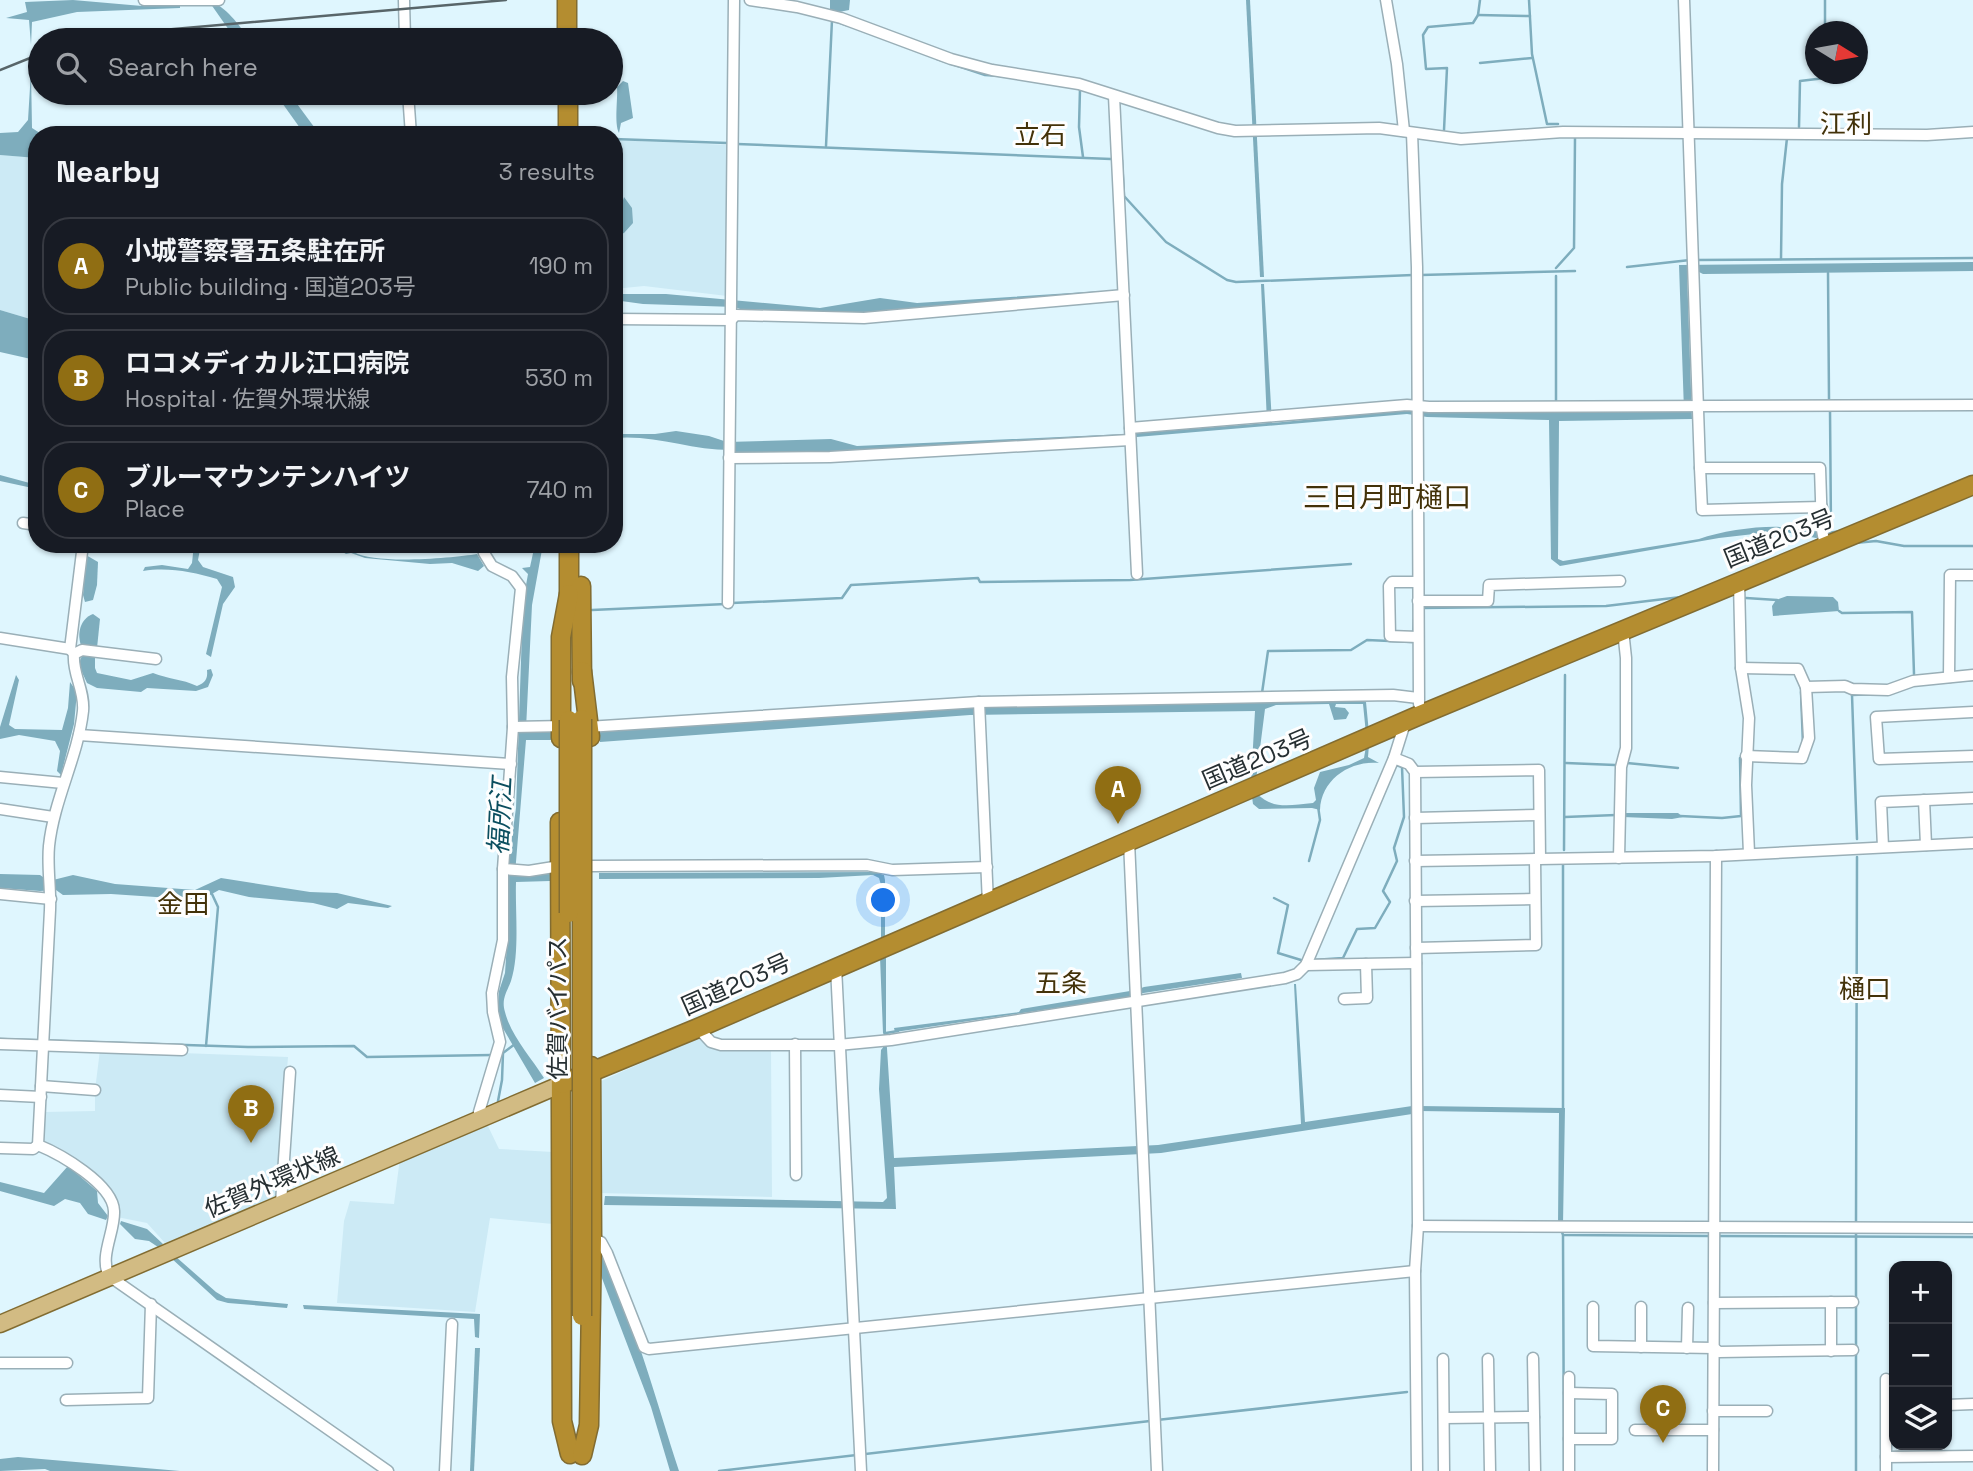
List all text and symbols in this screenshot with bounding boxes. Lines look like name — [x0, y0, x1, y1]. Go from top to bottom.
north arrow — [1805, 21, 1868, 84]
search box — [28, 28, 623, 105]
icon: search — [52, 48, 90, 86]
text: Search here — [108, 50, 258, 84]
district label: 江利 — [1820, 107, 1872, 141]
district label: 立石 — [1014, 118, 1066, 152]
text: Nearby — [56, 152, 160, 191]
text: 3 results — [499, 157, 595, 187]
text: 小城警察署五条駐在所 — [125, 234, 385, 268]
text: A — [74, 251, 88, 281]
text: 190 m — [529, 251, 593, 281]
text: Public building · 国道203号 — [125, 272, 416, 302]
text: ロコメディカル江口病院 — [125, 346, 409, 380]
text: B — [73, 363, 89, 393]
text: 530 m — [525, 363, 593, 393]
text: Hospital · 佐賀外環状線 — [125, 384, 370, 414]
text: ブルーマウンテンハイツ — [125, 460, 410, 494]
text: C — [74, 475, 88, 505]
text: 740 m — [527, 475, 593, 505]
district label: 三日月町樋口 — [1303, 479, 1471, 515]
text: Place — [125, 494, 185, 524]
street label: 国道203号 — [1719, 502, 1839, 574]
street label: 国道203号 — [1197, 722, 1317, 796]
pin: A — [1095, 766, 1141, 824]
water label: 福所江 — [481, 773, 519, 856]
your location — [866, 883, 900, 917]
district label: 金田 — [157, 887, 209, 921]
street label: 佐賀バイパス — [542, 936, 573, 1080]
street label: 国道203号 — [677, 946, 795, 1022]
district label: 五条 — [1035, 966, 1087, 1000]
district label: 樋口 — [1839, 972, 1891, 1006]
pin: B — [228, 1085, 274, 1143]
street label: 佐賀外環状線 — [200, 1140, 344, 1224]
map controls — [1889, 1261, 1952, 1450]
button: + — [1889, 1261, 1952, 1324]
button: − — [1889, 1324, 1952, 1387]
pin: C — [1640, 1385, 1686, 1443]
button: layers — [1889, 1387, 1952, 1450]

